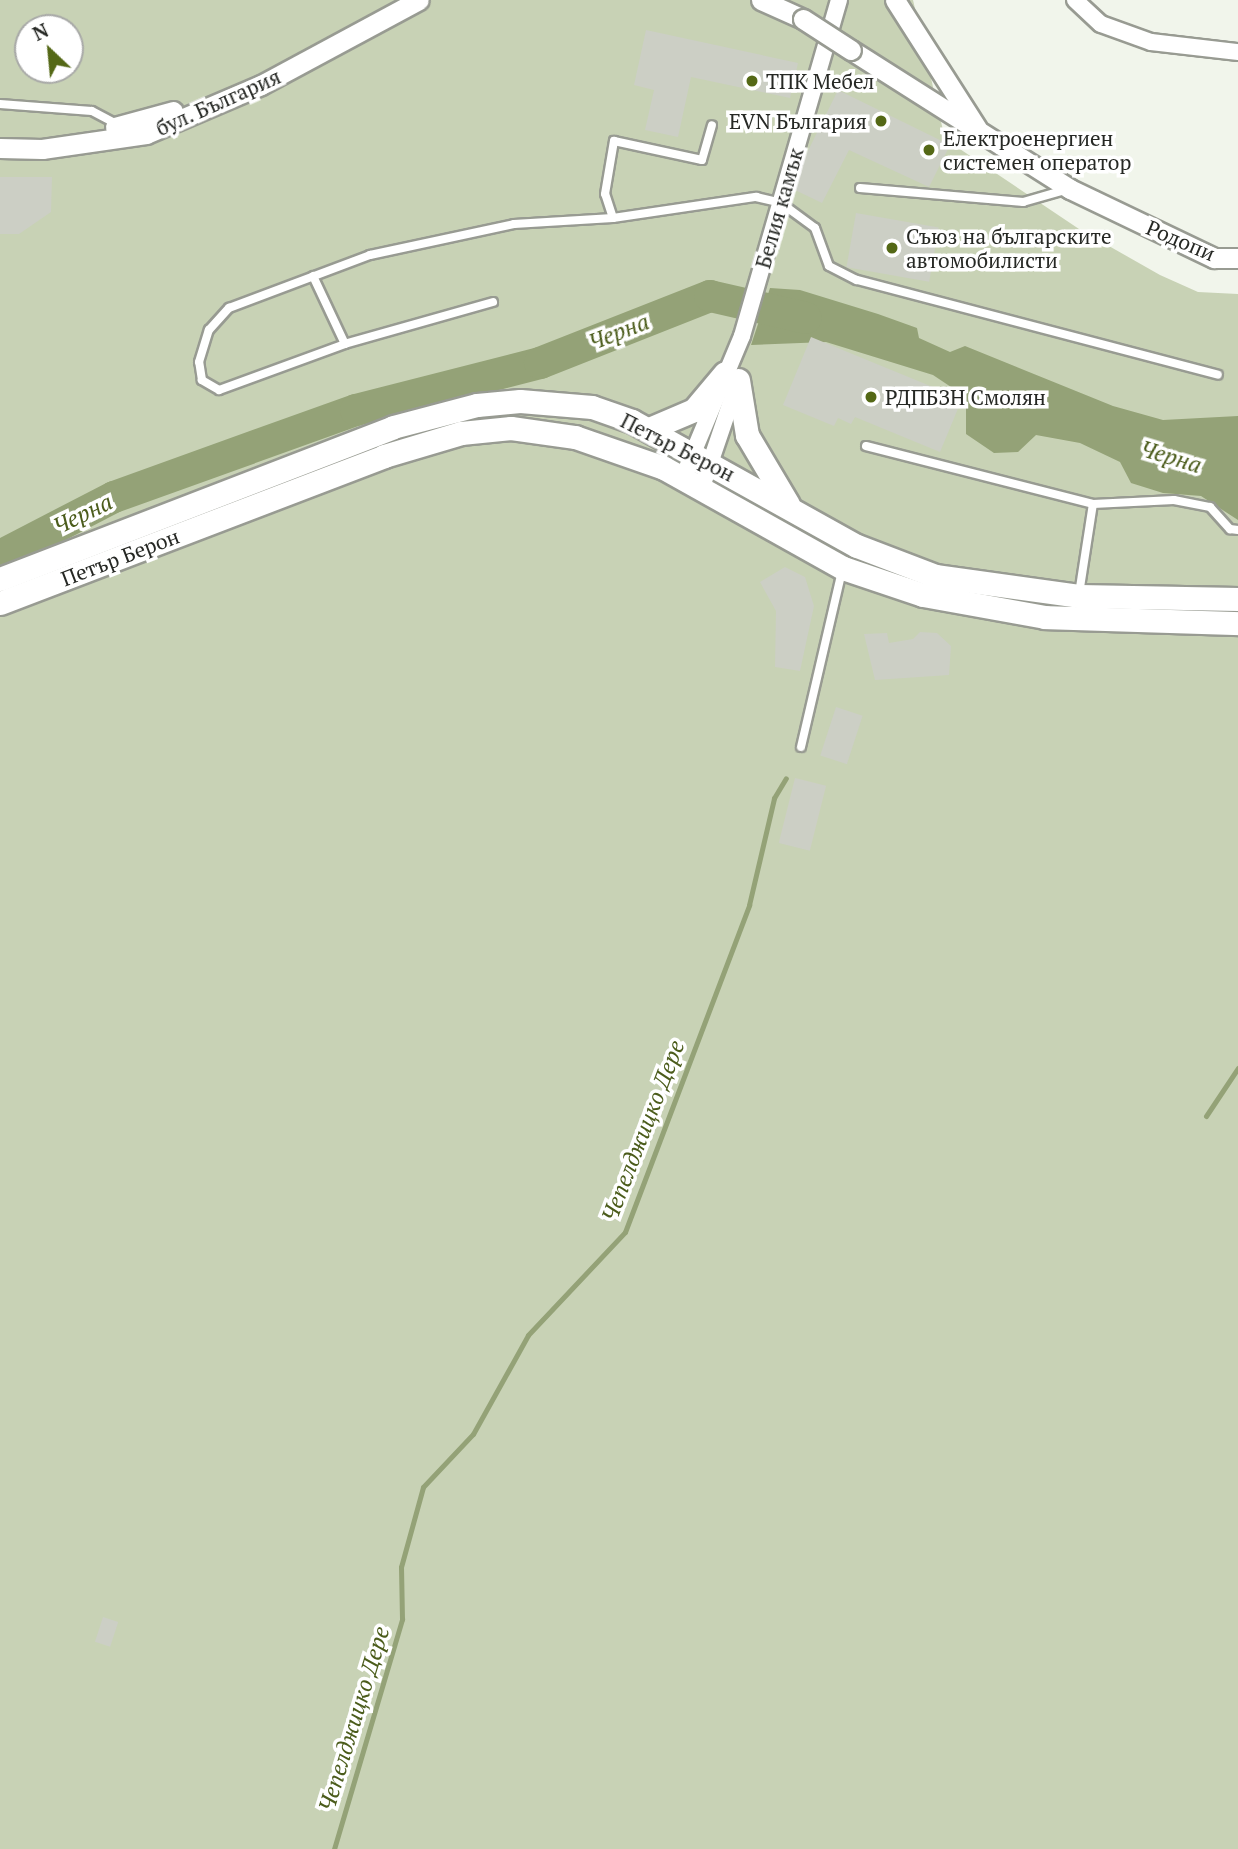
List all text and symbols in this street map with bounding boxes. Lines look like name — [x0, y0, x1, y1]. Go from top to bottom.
north arrow — [14, 14, 84, 84]
text: N — [28, 17, 52, 46]
street label: бул. България — [151, 63, 285, 141]
place label: ТПК Мебел — [766, 68, 874, 94]
marker: ТПК Мебел — [744, 73, 760, 89]
place label: EVN България — [729, 108, 867, 134]
marker: EVN България — [873, 113, 889, 129]
place label: Електроенергиен системен оператор — [943, 125, 1131, 175]
marker: Електроенергиен системен оператор — [921, 142, 937, 158]
street label: Белия камък — [750, 145, 808, 271]
street label: Родопи — [1143, 214, 1219, 266]
place label: Съюз на българските автомобилисти — [906, 223, 1112, 273]
marker: Съюз на българските автомобилисти — [884, 240, 900, 256]
water label: Черна — [585, 308, 653, 356]
place label: РДПБЗН Смолян — [885, 384, 1046, 410]
marker: РДПБЗН Смолян — [863, 389, 879, 405]
street label: Петър Берон — [617, 407, 739, 487]
water label: Черна — [1137, 435, 1205, 479]
water label: Черна — [49, 488, 117, 540]
street label: Петър Берон — [57, 523, 183, 591]
water label: Чепелджицко Дере — [596, 1037, 690, 1225]
water label: Чепелджицко Дере — [313, 1623, 395, 1815]

